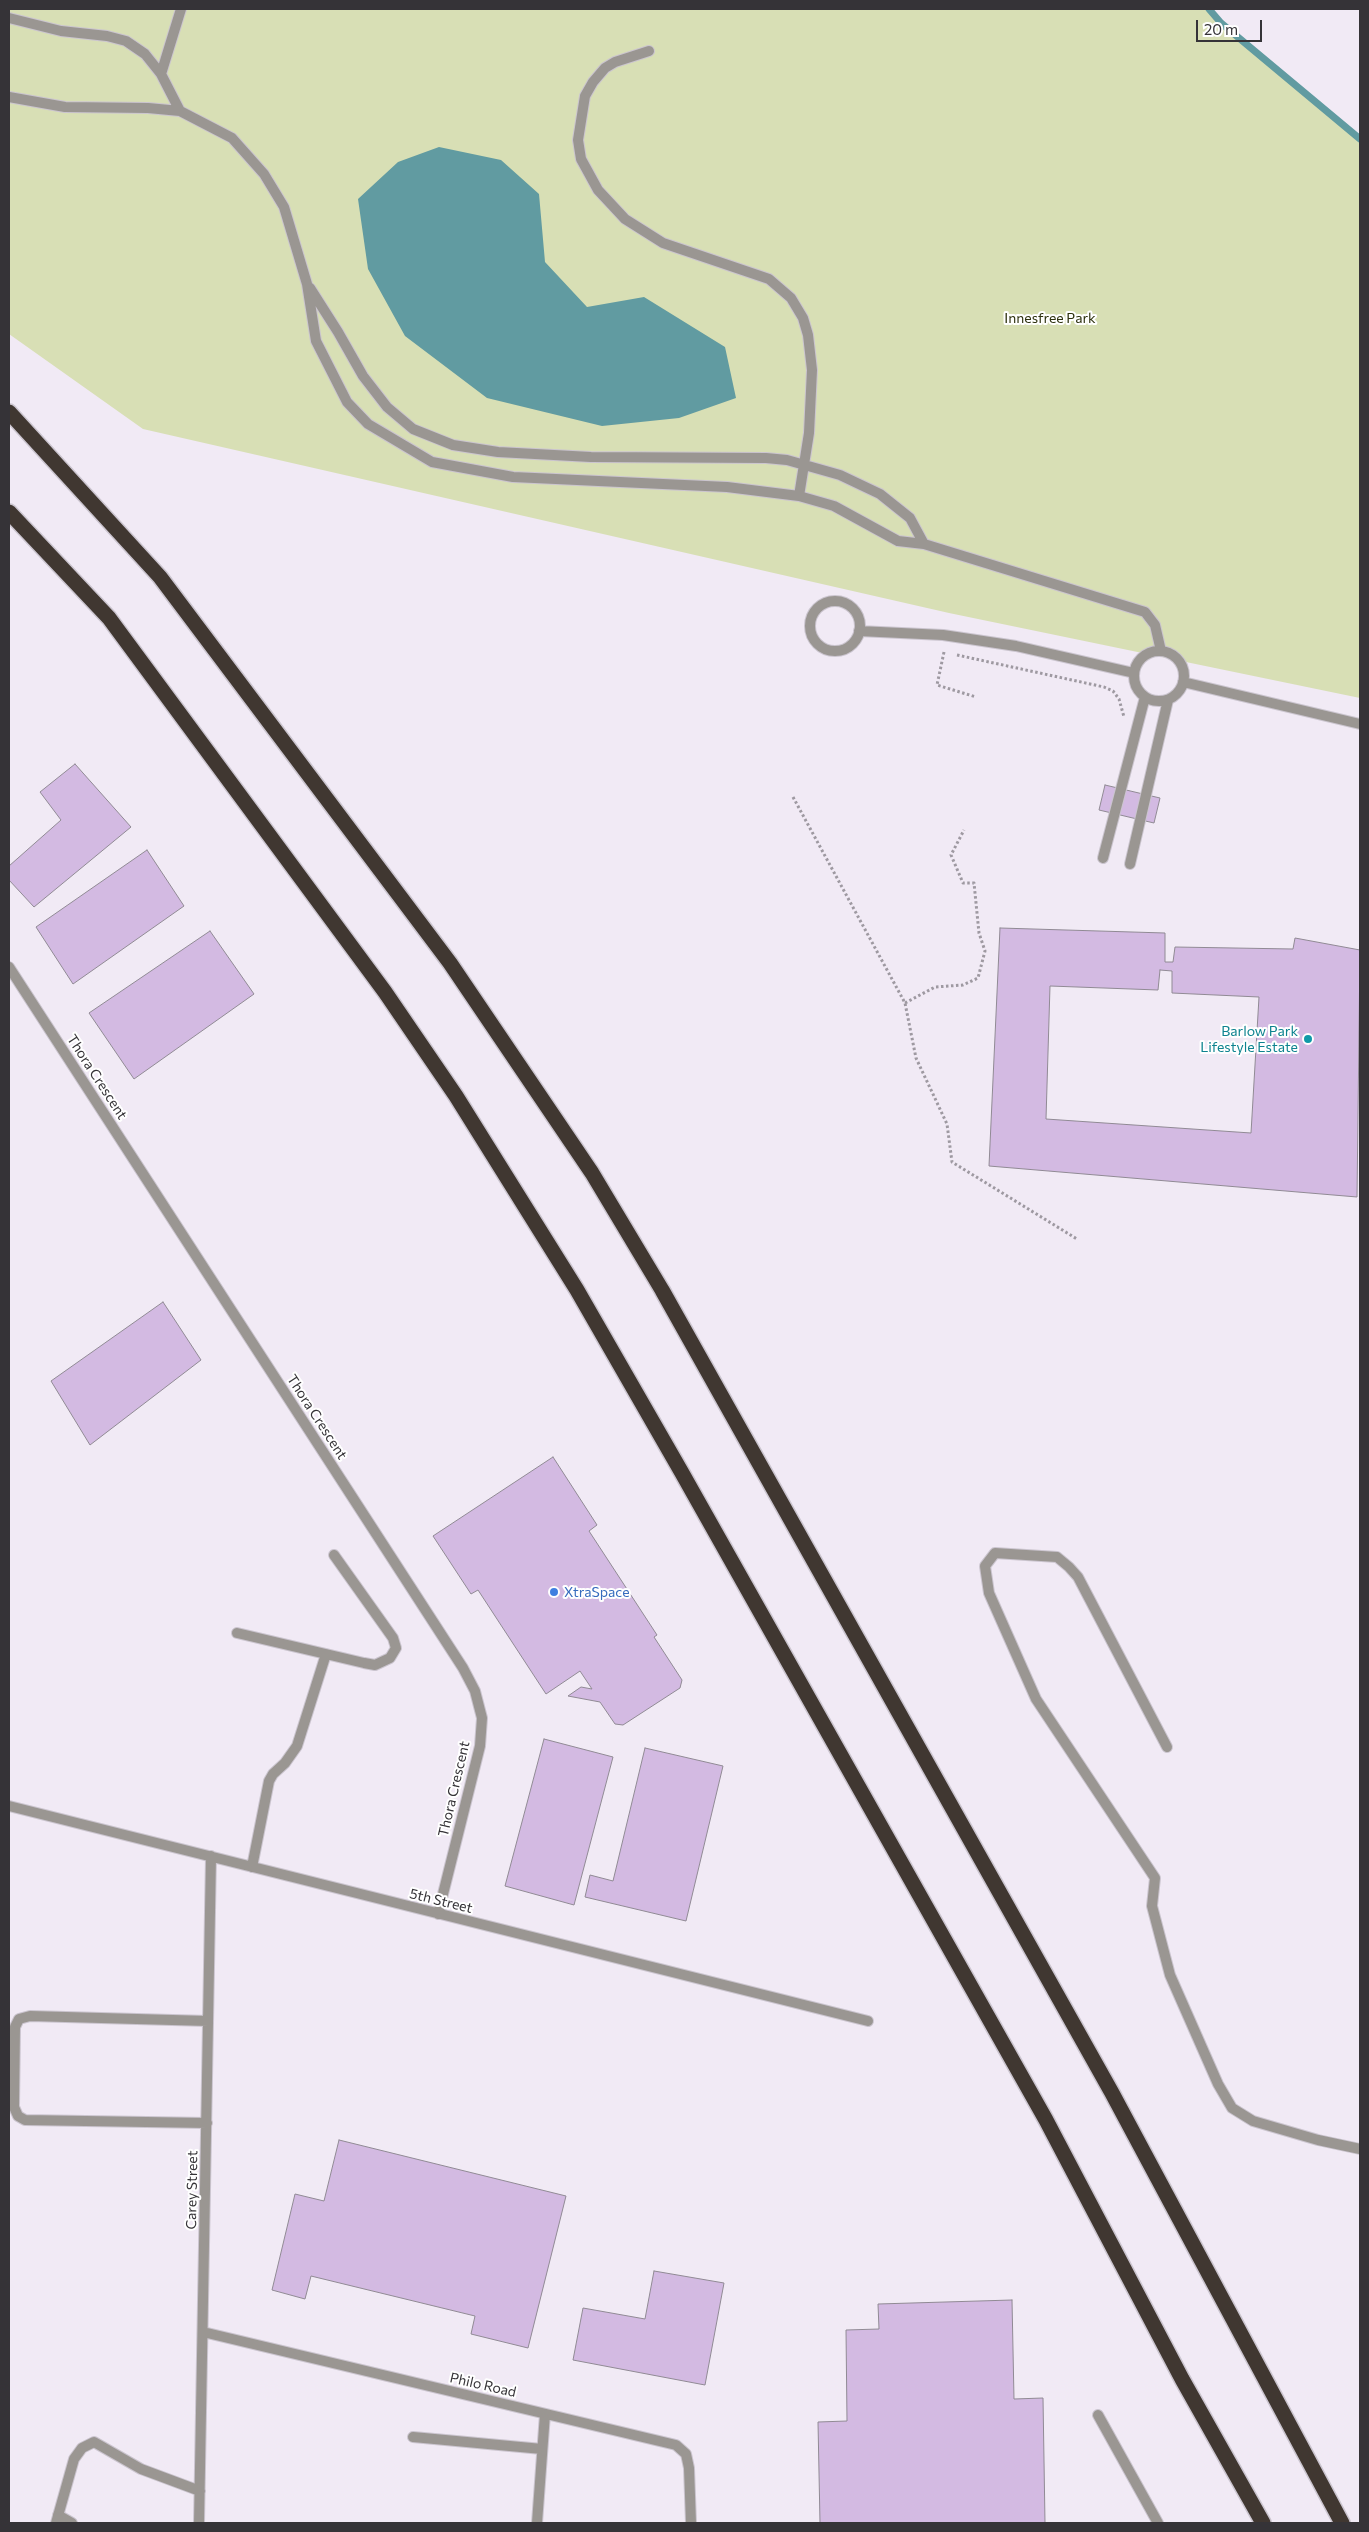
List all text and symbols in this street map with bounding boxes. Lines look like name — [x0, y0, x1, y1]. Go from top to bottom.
scale bar — [1199, 10, 1265, 42]
text: 20 m — [1204, 20, 1238, 38]
park label: Innesfree Park — [1004, 310, 1096, 326]
place label: Barlow Park Lifestyle Estate — [1200, 1023, 1298, 1056]
street label: Thora Crescent — [63, 1032, 131, 1122]
marker: Barlow Park Lifestyle Estate — [1302, 1033, 1314, 1045]
street label: Thora Crescent — [283, 1372, 351, 1462]
place label: XtraSpace — [564, 1584, 630, 1600]
marker: XtraSpace — [548, 1586, 560, 1598]
street label: Thora Crescent — [435, 1740, 473, 1838]
street label: 5th Street — [408, 1885, 474, 1917]
street label: Carey Street — [183, 2150, 201, 2230]
street label: Philo Road — [448, 2369, 518, 2401]

